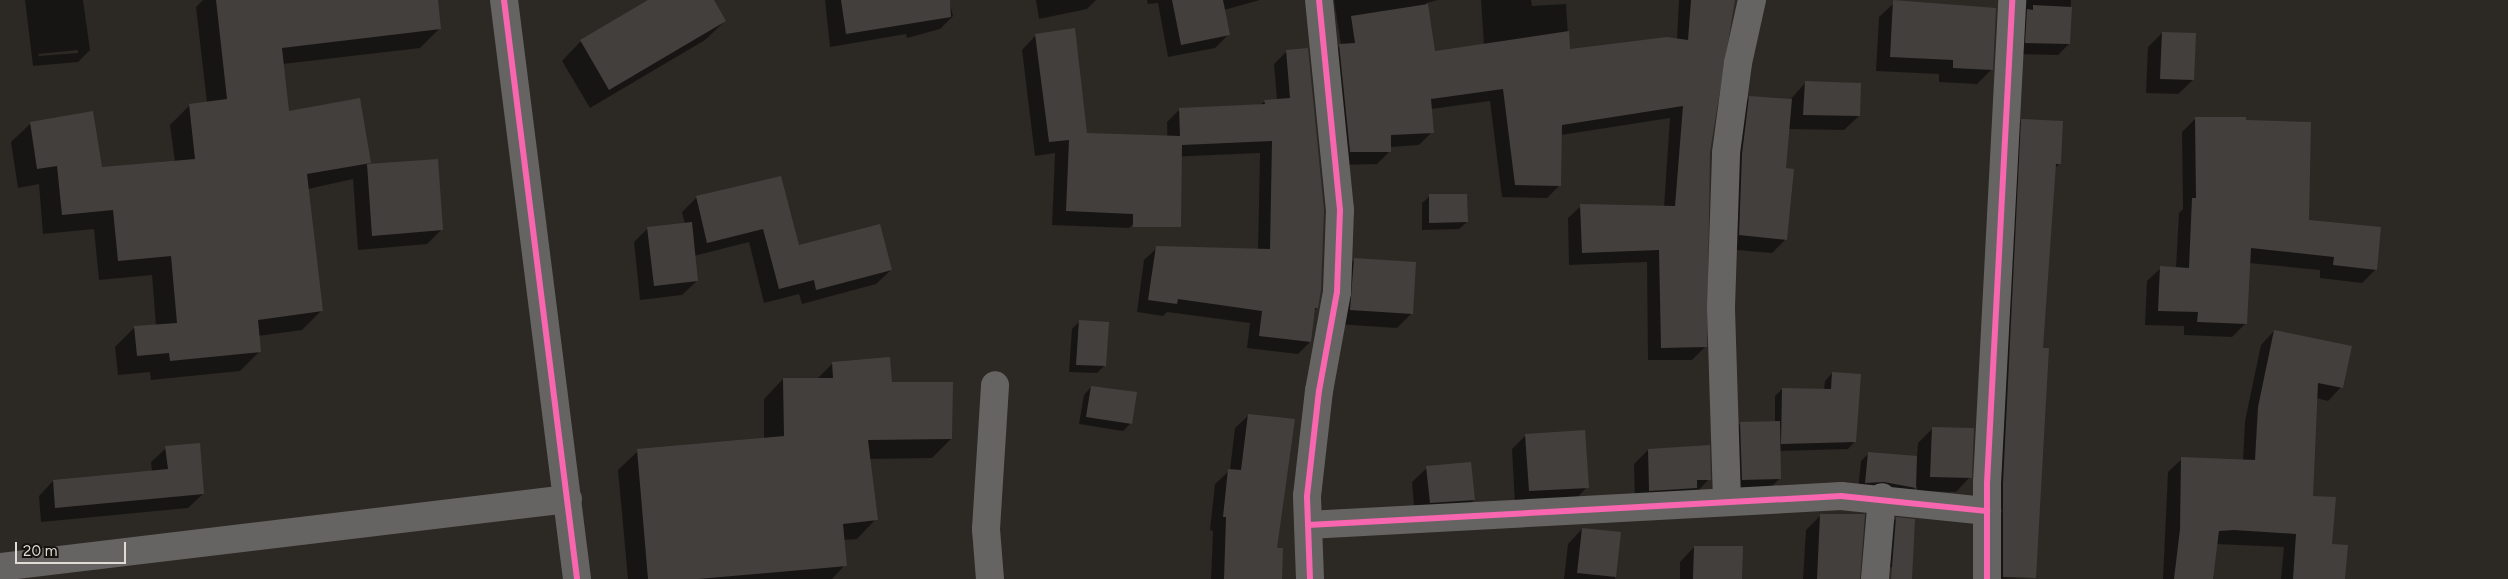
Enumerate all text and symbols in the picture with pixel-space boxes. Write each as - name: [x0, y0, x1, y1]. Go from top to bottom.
- scale bar: [18, 532, 129, 564]
- text: 20 m: [23, 542, 57, 560]

